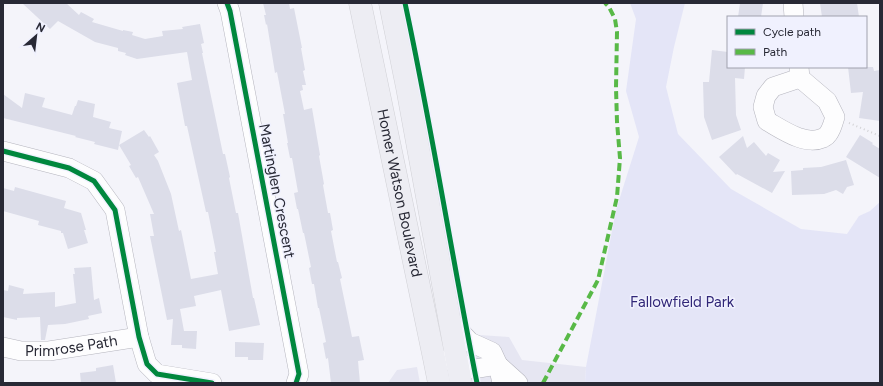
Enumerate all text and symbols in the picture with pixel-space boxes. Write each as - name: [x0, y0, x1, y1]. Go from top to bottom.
- north arrow: [16, 16, 56, 56]
- legend: [727, 16, 867, 68]
- text: N: [34, 20, 47, 35]
- text: Cycle path: [763, 25, 821, 39]
- text: Path: [763, 45, 787, 59]
- street label: Homer Watson Boulevard: [373, 107, 426, 279]
- street label: Martinglen Crescent: [255, 122, 299, 260]
- park label: Fallowfield Park: [630, 293, 735, 311]
- street label: Primrose Path: [25, 331, 119, 360]

